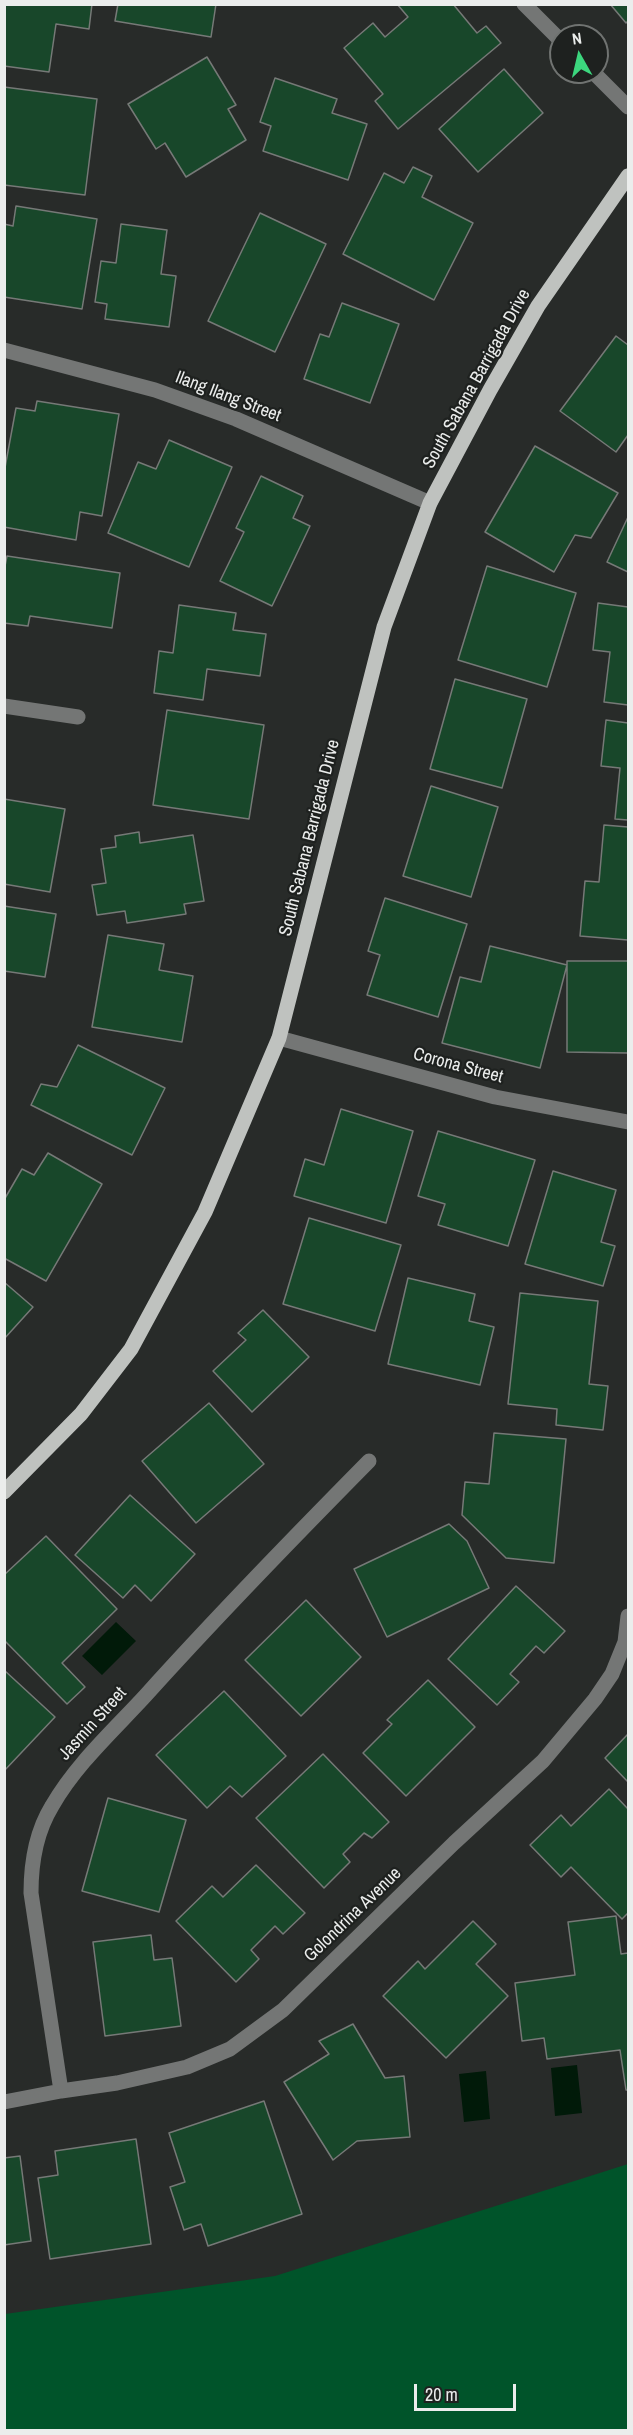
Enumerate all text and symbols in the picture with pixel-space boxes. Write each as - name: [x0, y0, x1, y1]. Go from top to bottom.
- north arrow: [549, 24, 609, 84]
- text: N: [571, 27, 583, 50]
- street label: South Sabana Barrigada Drive: [419, 285, 535, 473]
- street label: Ilang Ilang Street: [172, 367, 284, 427]
- street label: South Sabana Barrigada Drive: [275, 737, 345, 939]
- street label: Corona Street: [411, 1044, 505, 1088]
- street label: Jasmin Street: [55, 1683, 131, 1765]
- street label: Golondrina Avenue: [300, 1863, 406, 1967]
- scale bar: [417, 2372, 519, 2410]
- text: 20 m: [425, 2382, 458, 2407]

